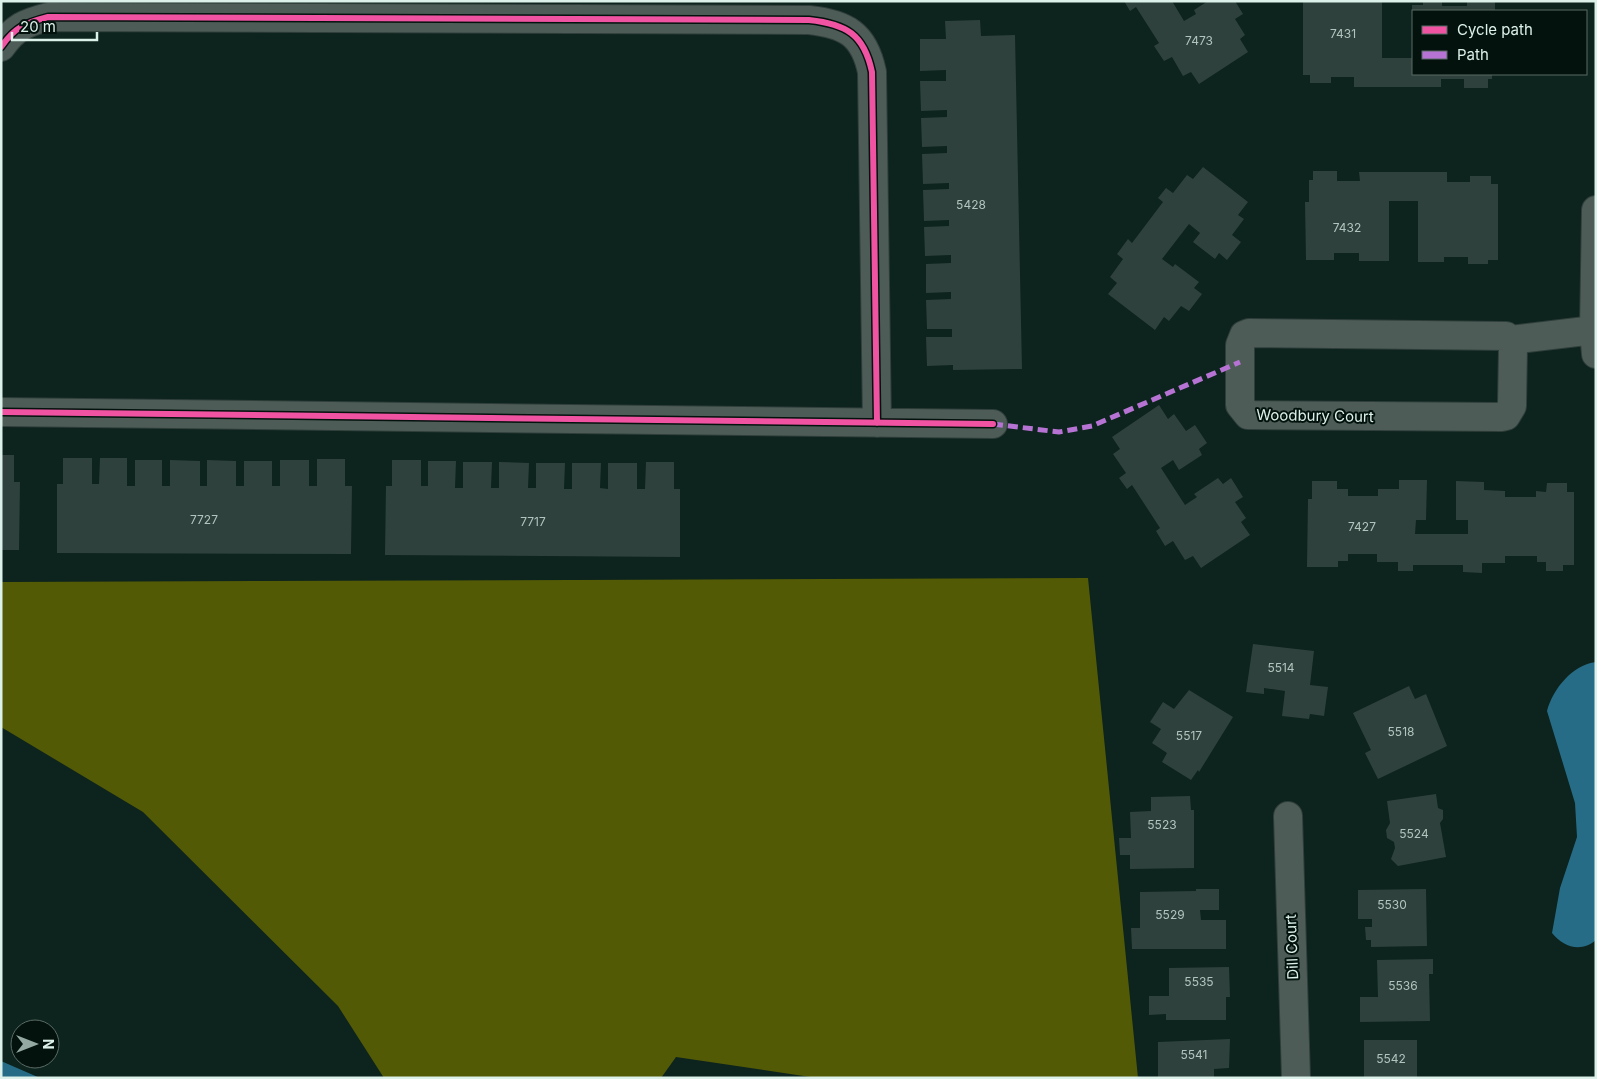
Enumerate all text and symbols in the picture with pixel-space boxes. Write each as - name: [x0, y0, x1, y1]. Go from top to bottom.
- scale bar: [12, 10, 98, 42]
- legend: [1412, 10, 1587, 75]
- text: 20 m: [20, 17, 56, 36]
- text: Cycle path: [1457, 20, 1533, 39]
- house number: 7431: [1330, 26, 1356, 41]
- house number: 7473: [1185, 33, 1213, 48]
- text: Path: [1457, 45, 1489, 64]
- house number: 5428: [956, 197, 986, 212]
- house number: 7432: [1333, 220, 1361, 235]
- street label: Woodbury Court: [1256, 405, 1374, 426]
- house number: 7727: [190, 512, 218, 527]
- house number: 7717: [520, 514, 546, 529]
- house number: 7427: [1348, 519, 1376, 534]
- house number: 5514: [1267, 660, 1295, 675]
- house number: 5518: [1388, 724, 1414, 739]
- house number: 5517: [1176, 728, 1202, 743]
- house number: 5523: [1147, 817, 1177, 832]
- house number: 5524: [1399, 826, 1429, 841]
- house number: 5530: [1377, 897, 1407, 912]
- house number: 5529: [1155, 907, 1185, 922]
- street label: Dill Court: [1281, 914, 1302, 980]
- house number: 5535: [1184, 974, 1214, 989]
- house number: 5536: [1388, 978, 1418, 993]
- north arrow: [10, 1019, 60, 1069]
- text: N: [40, 1039, 57, 1049]
- house number: 5541: [1181, 1047, 1208, 1062]
- house number: 5542: [1376, 1051, 1406, 1066]

